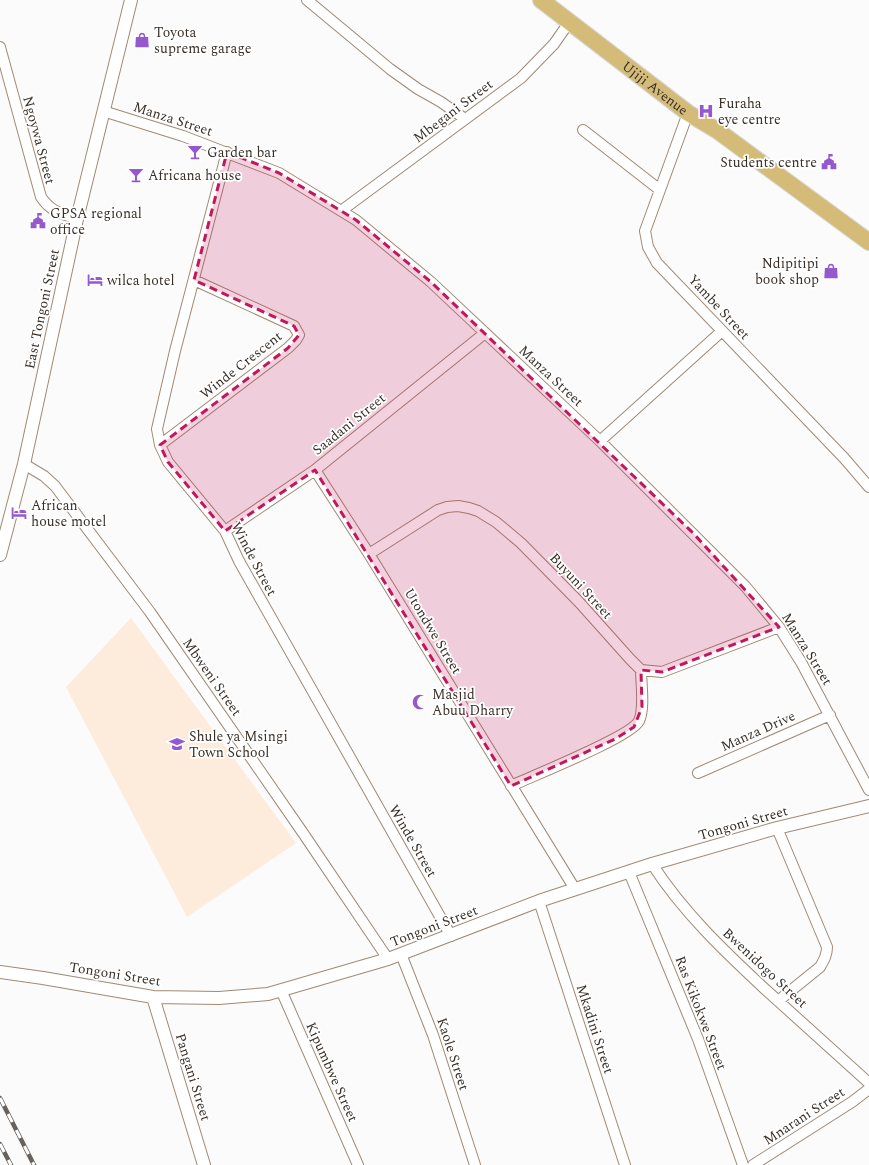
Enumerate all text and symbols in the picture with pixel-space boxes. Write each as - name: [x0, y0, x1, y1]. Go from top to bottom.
- place label: Toyota supreme garage: [154, 22, 252, 59]
- shop icon: Toyota supreme garage: [133, 31, 151, 49]
- street label: Ujiji Avenue: [618, 56, 693, 120]
- street label: Mbegani Street: [409, 74, 497, 148]
- place label: Furaha eye centre: [718, 93, 781, 130]
- street label: Ngoywa Street: [17, 94, 61, 187]
- street label: Manza Street: [131, 96, 215, 142]
- hospital icon: Furaha eye centre: [697, 102, 715, 120]
- place label: Garden bar: [207, 142, 277, 163]
- bar icon: Garden bar: [186, 143, 204, 161]
- place label: Students centre: [720, 152, 817, 173]
- public building icon: Students centre: [820, 153, 838, 171]
- place label: Africana house: [148, 165, 242, 186]
- bar icon: Africana house: [127, 166, 145, 184]
- place label: GPSA regional office: [50, 203, 142, 240]
- public building icon: GPSA regional office: [29, 212, 47, 230]
- street label: East Tongoni Street: [19, 247, 65, 371]
- place label: Ndipitipi book shop: [755, 253, 819, 290]
- shop icon: Ndipitipi book shop: [822, 262, 840, 280]
- place label: wilca hotel: [106, 270, 175, 291]
- street label: Yambe Street: [683, 270, 755, 344]
- hotel icon: wilca hotel: [86, 271, 104, 289]
- street label: Winde Crescent: [195, 326, 287, 404]
- street label: Manza Street: [514, 340, 588, 412]
- street label: Saadani Street: [308, 388, 390, 460]
- place label: African house motel: [31, 495, 106, 532]
- hotel icon: African house motel: [10, 504, 28, 522]
- street label: Winde Street: [226, 518, 282, 600]
- street label: Buyuni Street: [545, 548, 617, 624]
- street label: Utondwe Street: [399, 584, 467, 678]
- street label: Manza Street: [776, 609, 838, 689]
- street label: Mbweni Street: [177, 634, 247, 720]
- place label: Masjid Abuu Dharry: [432, 684, 514, 721]
- mosque icon: Masjid Abuu Dharry: [411, 693, 429, 711]
- street label: Manza Drive: [717, 705, 799, 757]
- place label: Shule ya Msingi Town School: [189, 726, 288, 763]
- school or university icon: Shule ya Msingi Town School: [168, 735, 186, 753]
- street label: Tongoni Street: [696, 800, 790, 846]
- street label: Winde Street: [384, 801, 442, 881]
- street label: Tongoni Street: [387, 900, 481, 952]
- street label: Bwenidogo Street: [718, 923, 812, 1013]
- street label: Ras Kikokwe Street: [670, 953, 732, 1073]
- street label: Tongoni Street: [68, 956, 162, 992]
- street label: Mkadini Street: [571, 982, 619, 1076]
- street label: Kaole Street: [431, 1015, 475, 1093]
- street label: Kipumbwe Street: [301, 1019, 363, 1125]
- street label: Pangani Street: [170, 1031, 216, 1123]
- street label: Mnarani Street: [759, 1082, 849, 1150]

